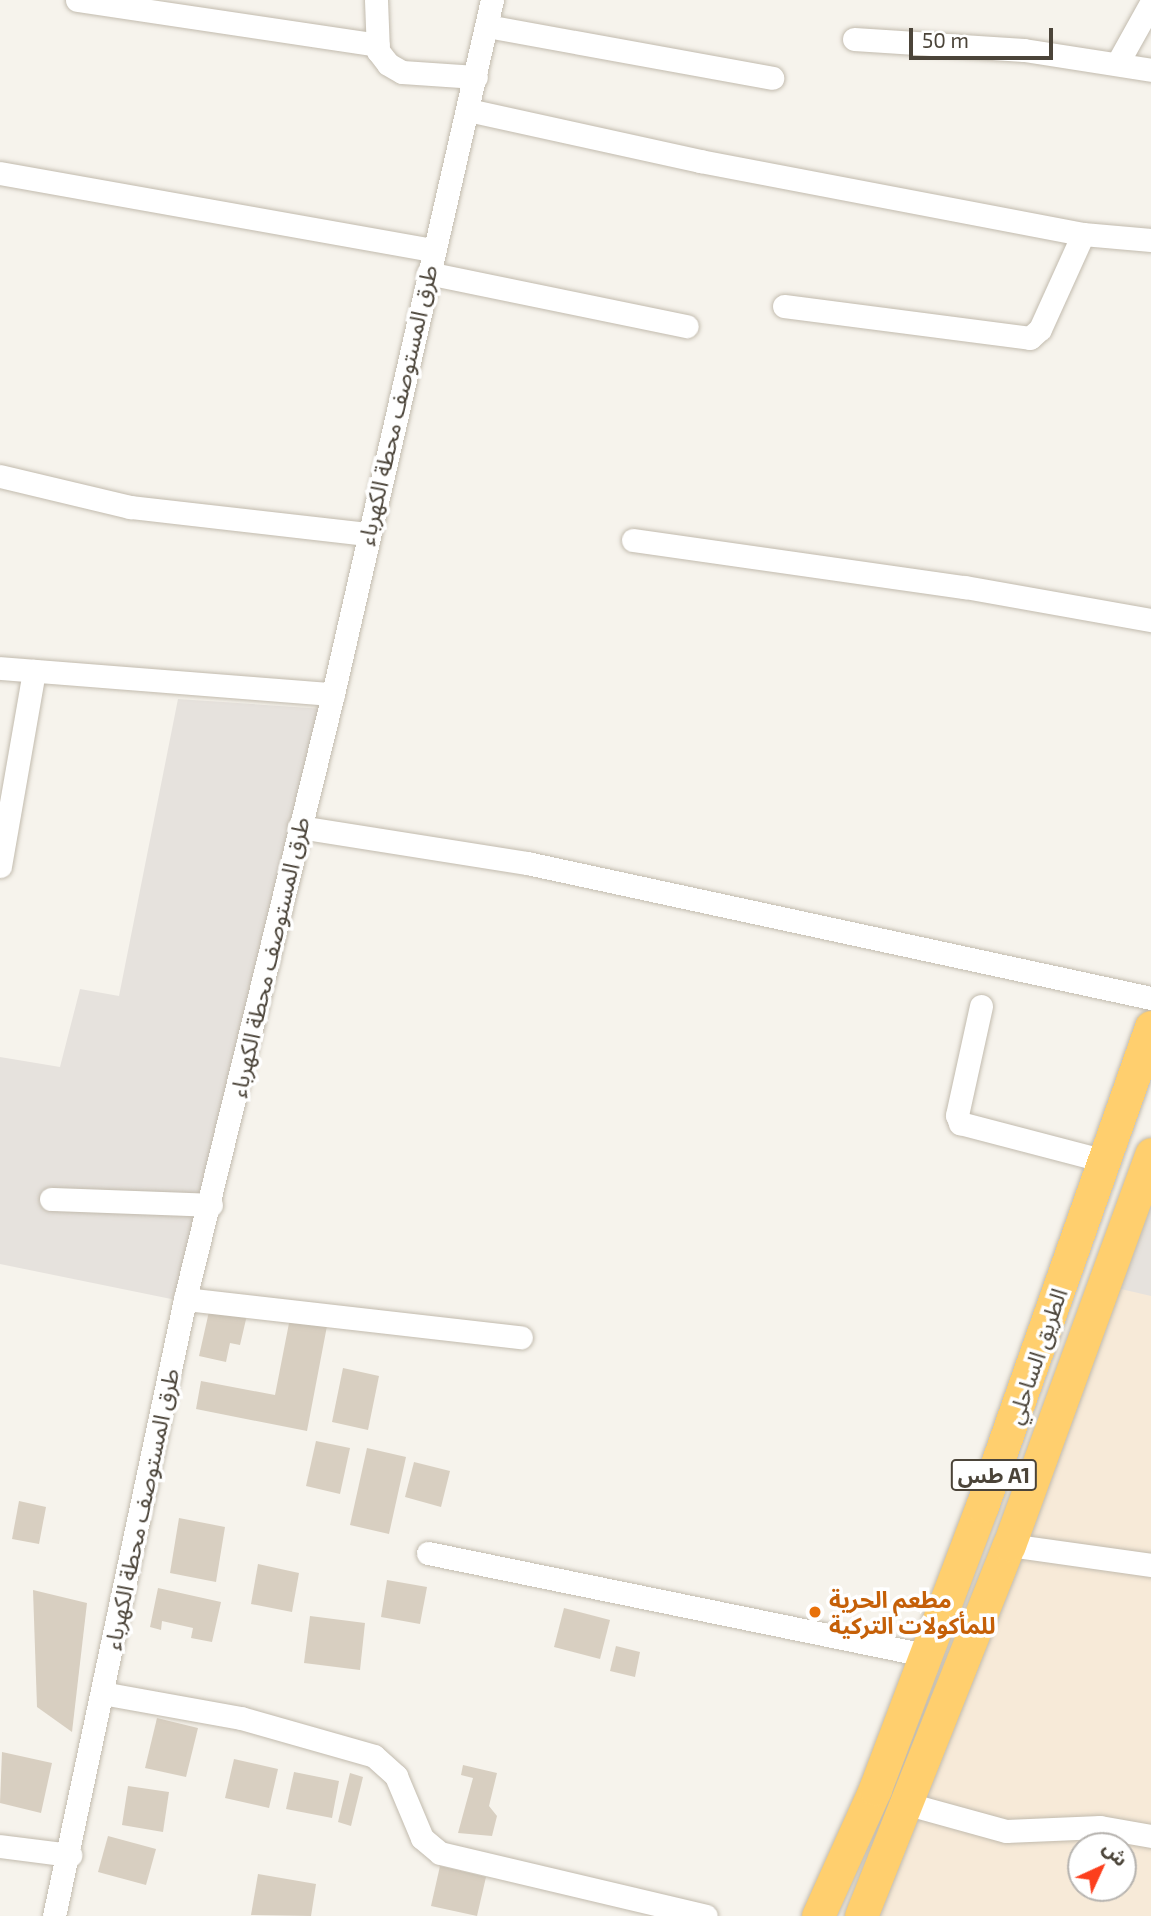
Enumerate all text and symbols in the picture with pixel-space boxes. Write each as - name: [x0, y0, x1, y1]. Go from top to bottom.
- scale bar: [913, 14, 1056, 58]
- text: 50 m: [922, 27, 969, 52]
- street label: طرق المستوصف محطة الكهرباء: [351, 262, 443, 548]
- street label: طرق المستوصف محطة الكهرباء: [223, 814, 315, 1100]
- street label: الطريق الساحلي: [1000, 1284, 1072, 1428]
- street label: طرق المستوصف محطة الكهرباء: [98, 1366, 184, 1652]
- road number: طس A1: [950, 1458, 1038, 1492]
- place label: مطعم الحرية للمأكولات التركية: [829, 1585, 995, 1639]
- marker: مطعم الحرية للمأكولات التركية: [807, 1604, 823, 1620]
- north arrow: [1067, 1832, 1137, 1902]
- text: ش: [1098, 1836, 1133, 1871]

